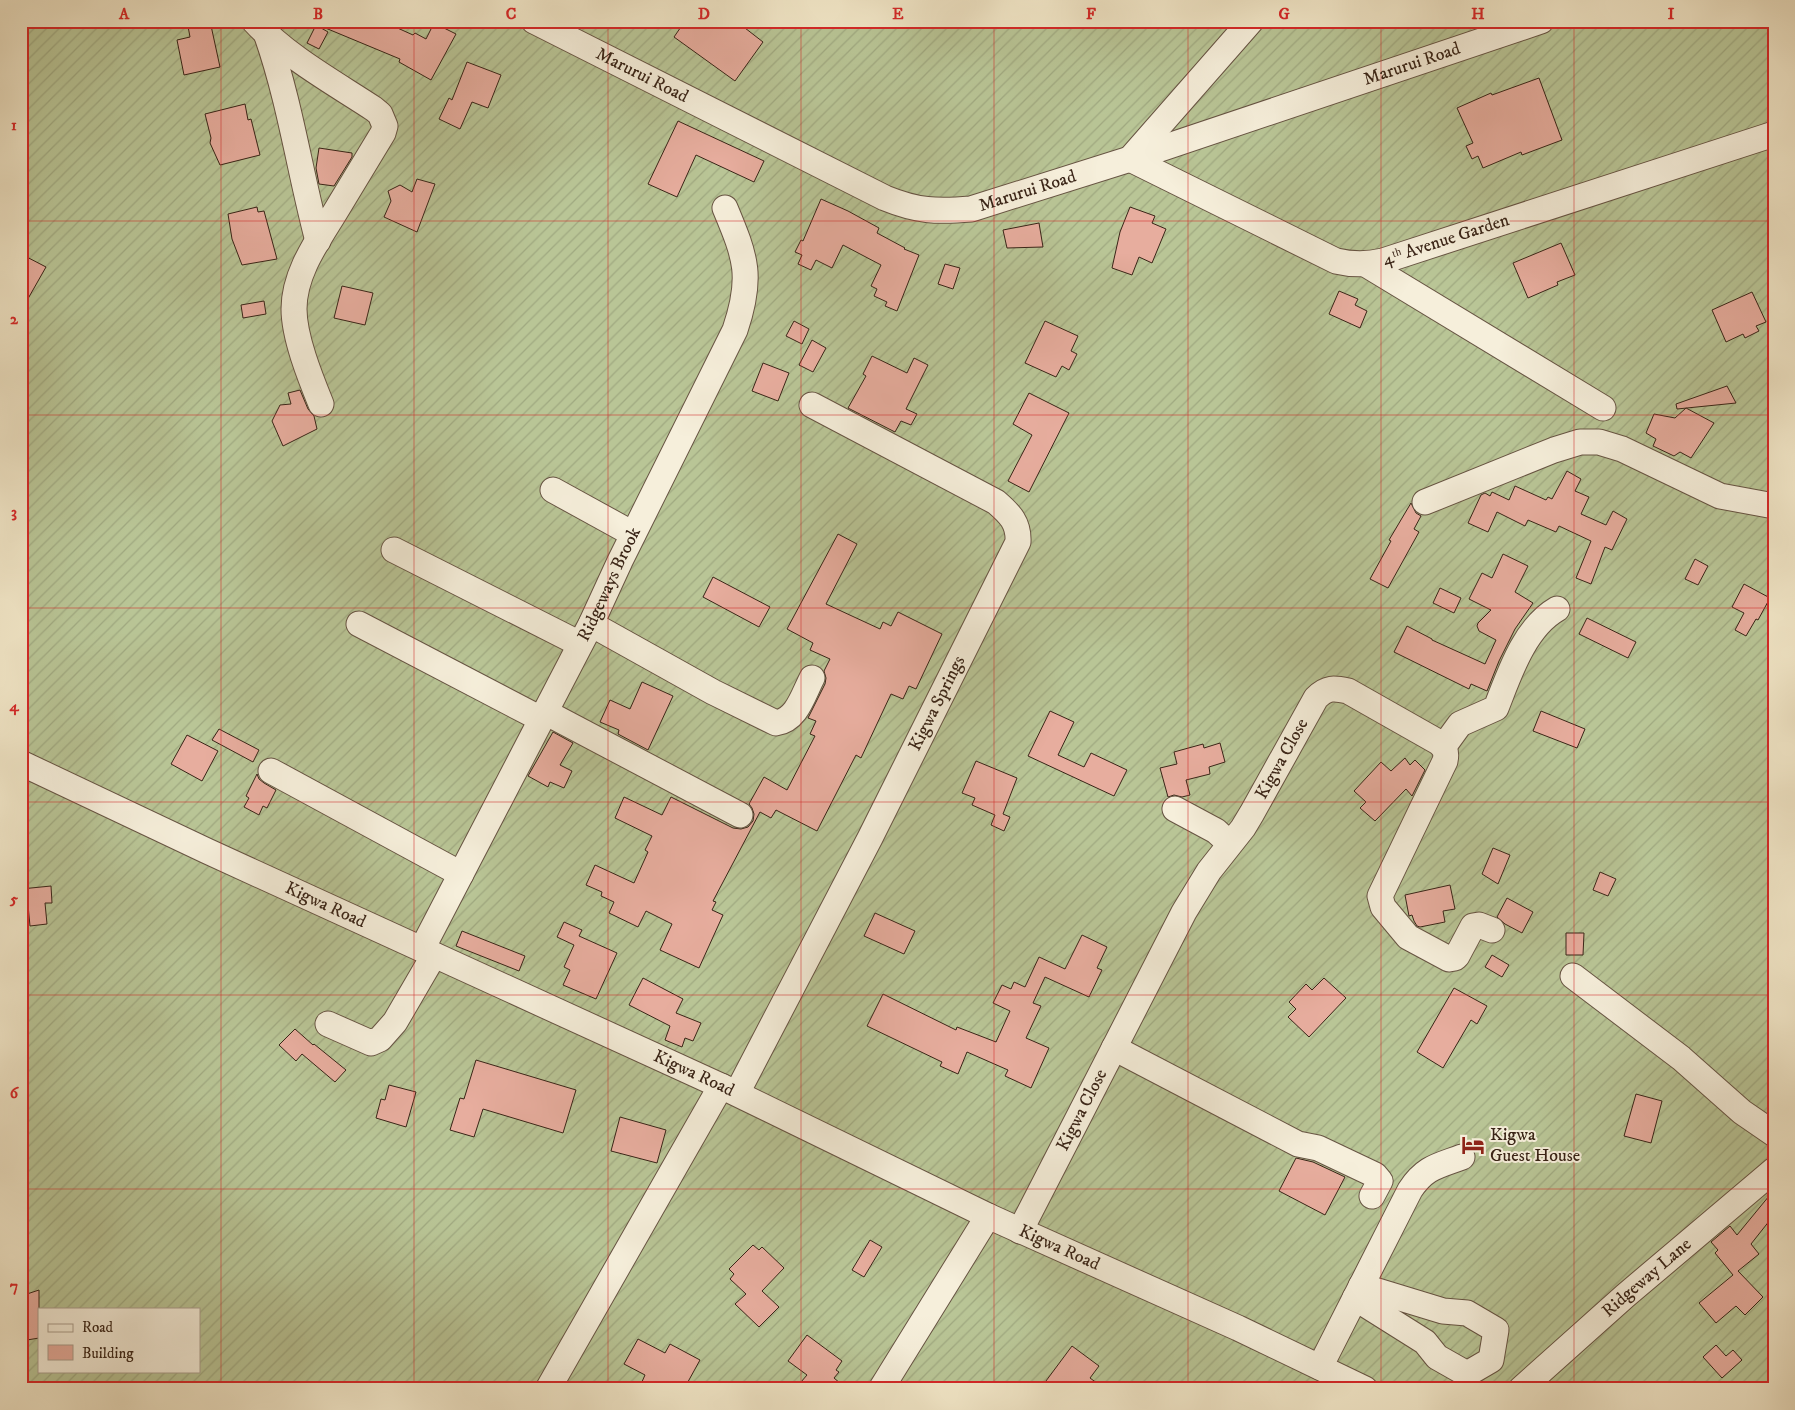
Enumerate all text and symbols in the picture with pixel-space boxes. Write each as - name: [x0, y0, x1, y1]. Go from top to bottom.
- text: A: [118, 4, 130, 24]
- text: B: [313, 4, 323, 24]
- text: C: [506, 4, 516, 24]
- text: D: [698, 4, 710, 24]
- text: E: [892, 4, 904, 24]
- text: F: [1086, 4, 1096, 24]
- text: G: [1278, 4, 1290, 24]
- text: H: [1471, 4, 1485, 24]
- text: I: [1668, 4, 1675, 24]
- street label: Marurui Road: [1361, 38, 1463, 91]
- street label: Marurui Road: [592, 43, 692, 108]
- text: 1: [11, 115, 17, 135]
- street label: Marurui Road: [976, 166, 1079, 217]
- street label: 4ᵗʰ Avenue Garden: [1380, 209, 1513, 271]
- text: 2: [10, 309, 19, 329]
- text: 3: [11, 502, 17, 522]
- street label: Ridgeways Brook: [573, 524, 646, 645]
- street label: Kigwa Springs: [904, 652, 970, 755]
- text: 4: [8, 696, 19, 716]
- street label: Kigwa Close: [1251, 715, 1313, 803]
- street label: Kigwa Road: [281, 877, 369, 933]
- text: 5: [9, 889, 18, 909]
- street label: Kigwa Road: [650, 1046, 738, 1102]
- street label: Kigwa Close: [1052, 1065, 1112, 1155]
- text: 6: [10, 1083, 20, 1103]
- place label: Kigwa Guest House: [1490, 1124, 1580, 1167]
- hotel icon: Kigwa Guest House: [1460, 1132, 1486, 1158]
- street label: Kigwa Road: [1015, 1220, 1103, 1276]
- street label: Ridgeway Lane: [1598, 1233, 1696, 1322]
- text: 7: [10, 1276, 18, 1296]
- legend: [38, 1308, 200, 1372]
- text: Road: [82, 1318, 114, 1337]
- text: Building: [82, 1344, 134, 1363]

